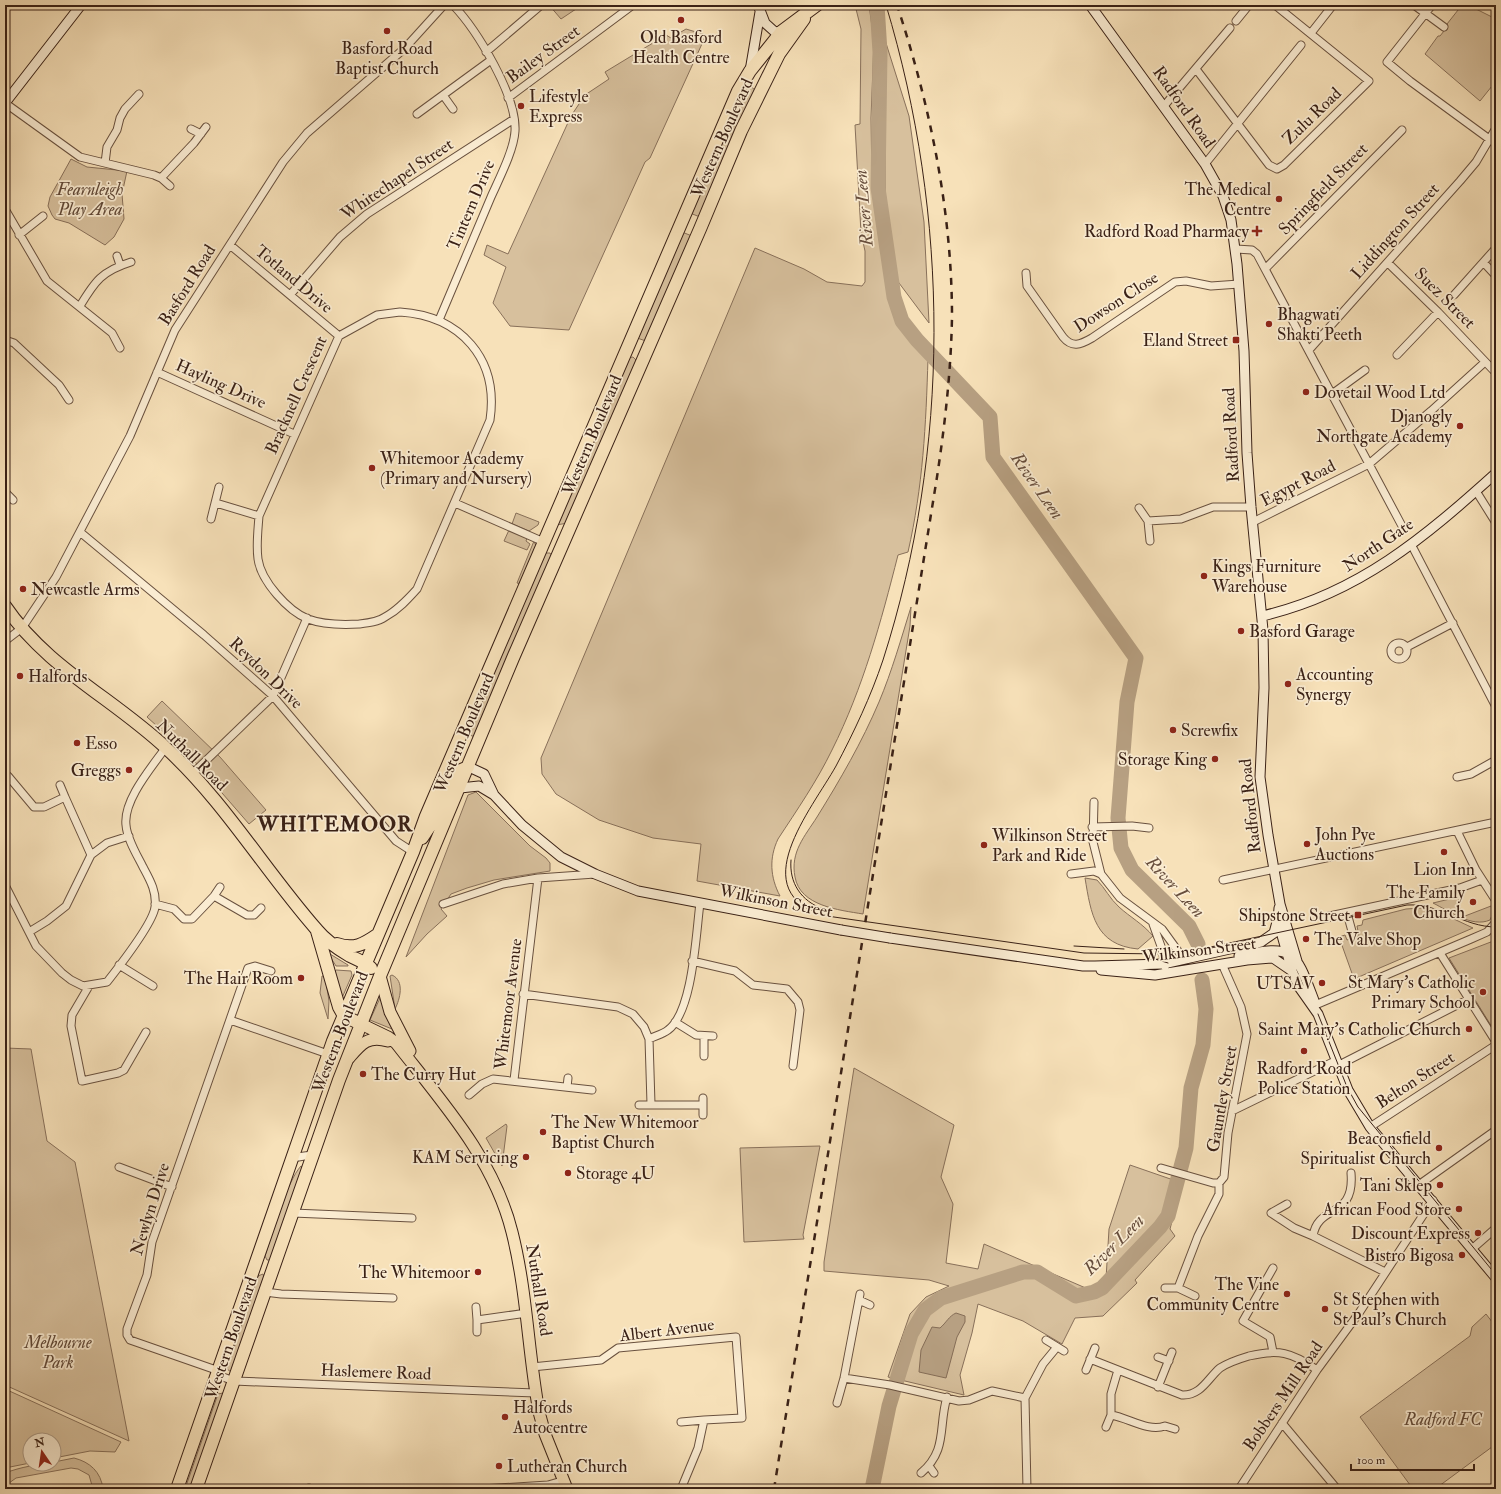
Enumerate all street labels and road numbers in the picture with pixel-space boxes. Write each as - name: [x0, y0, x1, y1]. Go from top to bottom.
- street label: Bailey Street: [502, 20, 585, 89]
- street label: Radford Road: [1148, 62, 1220, 152]
- street label: Western Boulevard: [686, 75, 758, 202]
- street label: Zulu Road: [1278, 82, 1346, 149]
- street label: Whitechapel Street: [336, 133, 458, 226]
- street label: Springfield Street: [1274, 138, 1373, 240]
- street label: Tintern Drive: [443, 157, 499, 253]
- street label: Liddington Street: [1346, 178, 1444, 283]
- street label: Basford Road: [154, 240, 220, 329]
- street label: Totland Drive: [251, 240, 337, 318]
- street label: Suez Street: [1410, 263, 1480, 333]
- street label: Dowson Close: [1070, 267, 1162, 337]
- street label: Bracknell Crescent: [261, 332, 332, 457]
- street label: Hayling Drive: [172, 355, 269, 414]
- street label: Western Boulevard: [557, 371, 627, 499]
- street label: Radford Road: [1218, 386, 1244, 483]
- street label: Egypt Road: [1257, 455, 1340, 512]
- street label: North Gate: [1338, 514, 1418, 576]
- street label: Reydon Drive: [224, 633, 307, 714]
- street label: Western Boulevard: [429, 669, 499, 797]
- street label: Nuthall Road: [152, 715, 233, 796]
- street label: Radford Road: [1235, 757, 1265, 854]
- street label: Wilkinson Street: [717, 880, 835, 922]
- street label: Wilkinson Street: [1140, 933, 1258, 968]
- street label: Whitemoor Avenue: [489, 937, 526, 1072]
- street label: Western Boulevard: [307, 968, 373, 1097]
- street label: Gauntley Street: [1202, 1044, 1243, 1154]
- street label: Belton Street: [1372, 1047, 1459, 1113]
- street label: Newlyn Drive: [126, 1160, 175, 1258]
- street label: Nuthall Road: [521, 1243, 557, 1338]
- street label: Western Boulevard: [200, 1273, 262, 1403]
- street label: Albert Avenue: [617, 1314, 716, 1346]
- street label: Bobbers Mill Road: [1239, 1337, 1328, 1455]
- street label: Haslemere Road: [320, 1360, 432, 1384]

